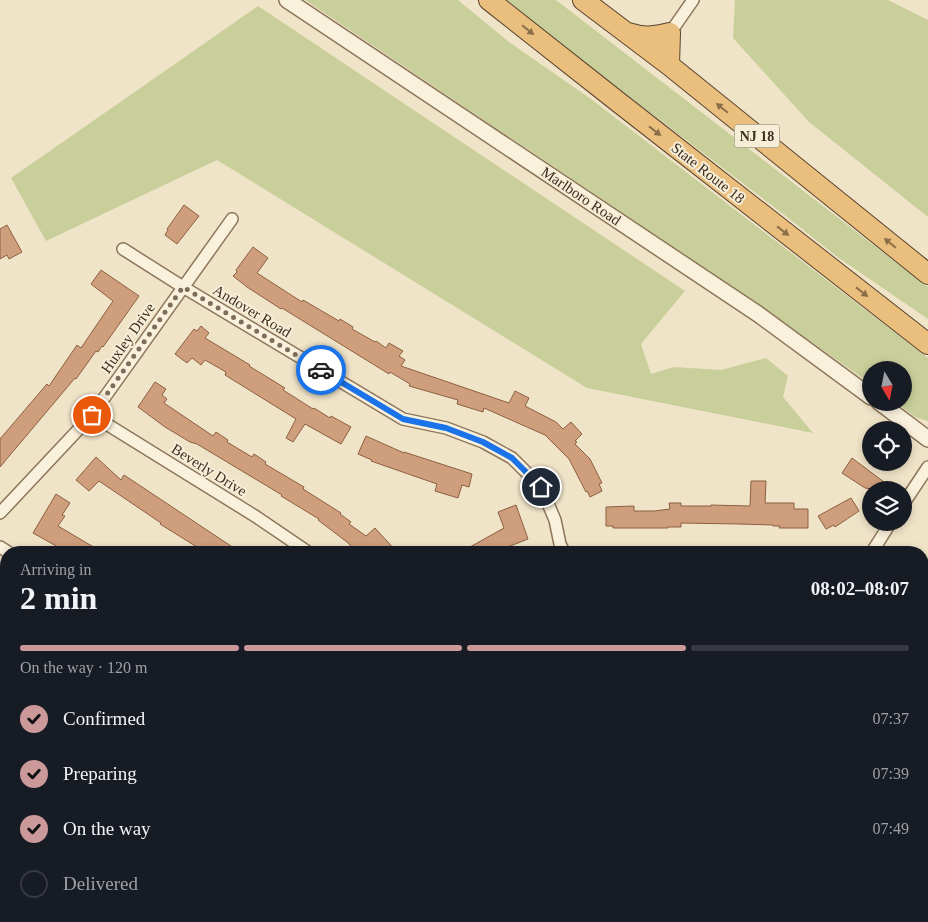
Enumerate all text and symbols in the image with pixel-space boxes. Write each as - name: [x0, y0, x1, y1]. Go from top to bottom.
- one-way arrow: [521, 25, 534, 36]
- one-way arrow: [716, 103, 729, 114]
- road number: NJ 18: [734, 124, 780, 148]
- one-way arrow: [648, 126, 661, 137]
- street label: State Route 18: [668, 140, 748, 206]
- street label: Marlboro Road: [538, 164, 624, 229]
- one-way arrow: [776, 226, 790, 236]
- one-way arrow: [884, 237, 897, 248]
- street label: Andover Road: [210, 282, 294, 341]
- one-way arrow: [855, 287, 868, 298]
- street label: Huxley Drive: [98, 300, 158, 376]
- courier: [296, 345, 346, 395]
- icon: car: [307, 356, 335, 384]
- north arrow: [862, 361, 912, 411]
- map controls: [862, 361, 912, 531]
- pin: [71, 394, 113, 436]
- icon: bag: [78, 401, 106, 429]
- button: locate: [862, 421, 912, 471]
- street label: Beverly Drive: [169, 441, 250, 500]
- pin: [520, 466, 562, 508]
- icon: home: [527, 473, 555, 501]
- button: layers: [862, 481, 912, 531]
- text: Arriving in: [20, 561, 92, 578]
- text: 08:02–08:07: [811, 578, 909, 599]
- text: 2 min: [20, 580, 97, 616]
- text: On the way · 120 m: [20, 659, 148, 676]
- icon: check: [20, 705, 48, 733]
- text: Confirmed: [63, 708, 145, 729]
- text: 07:37: [873, 710, 909, 727]
- icon: check: [20, 760, 48, 788]
- text: Preparing: [63, 763, 137, 784]
- text: 07:39: [873, 765, 909, 782]
- icon: check: [20, 815, 48, 843]
- text: On the way: [63, 818, 151, 839]
- text: 07:49: [873, 820, 909, 837]
- text: Delivered: [63, 873, 138, 894]

